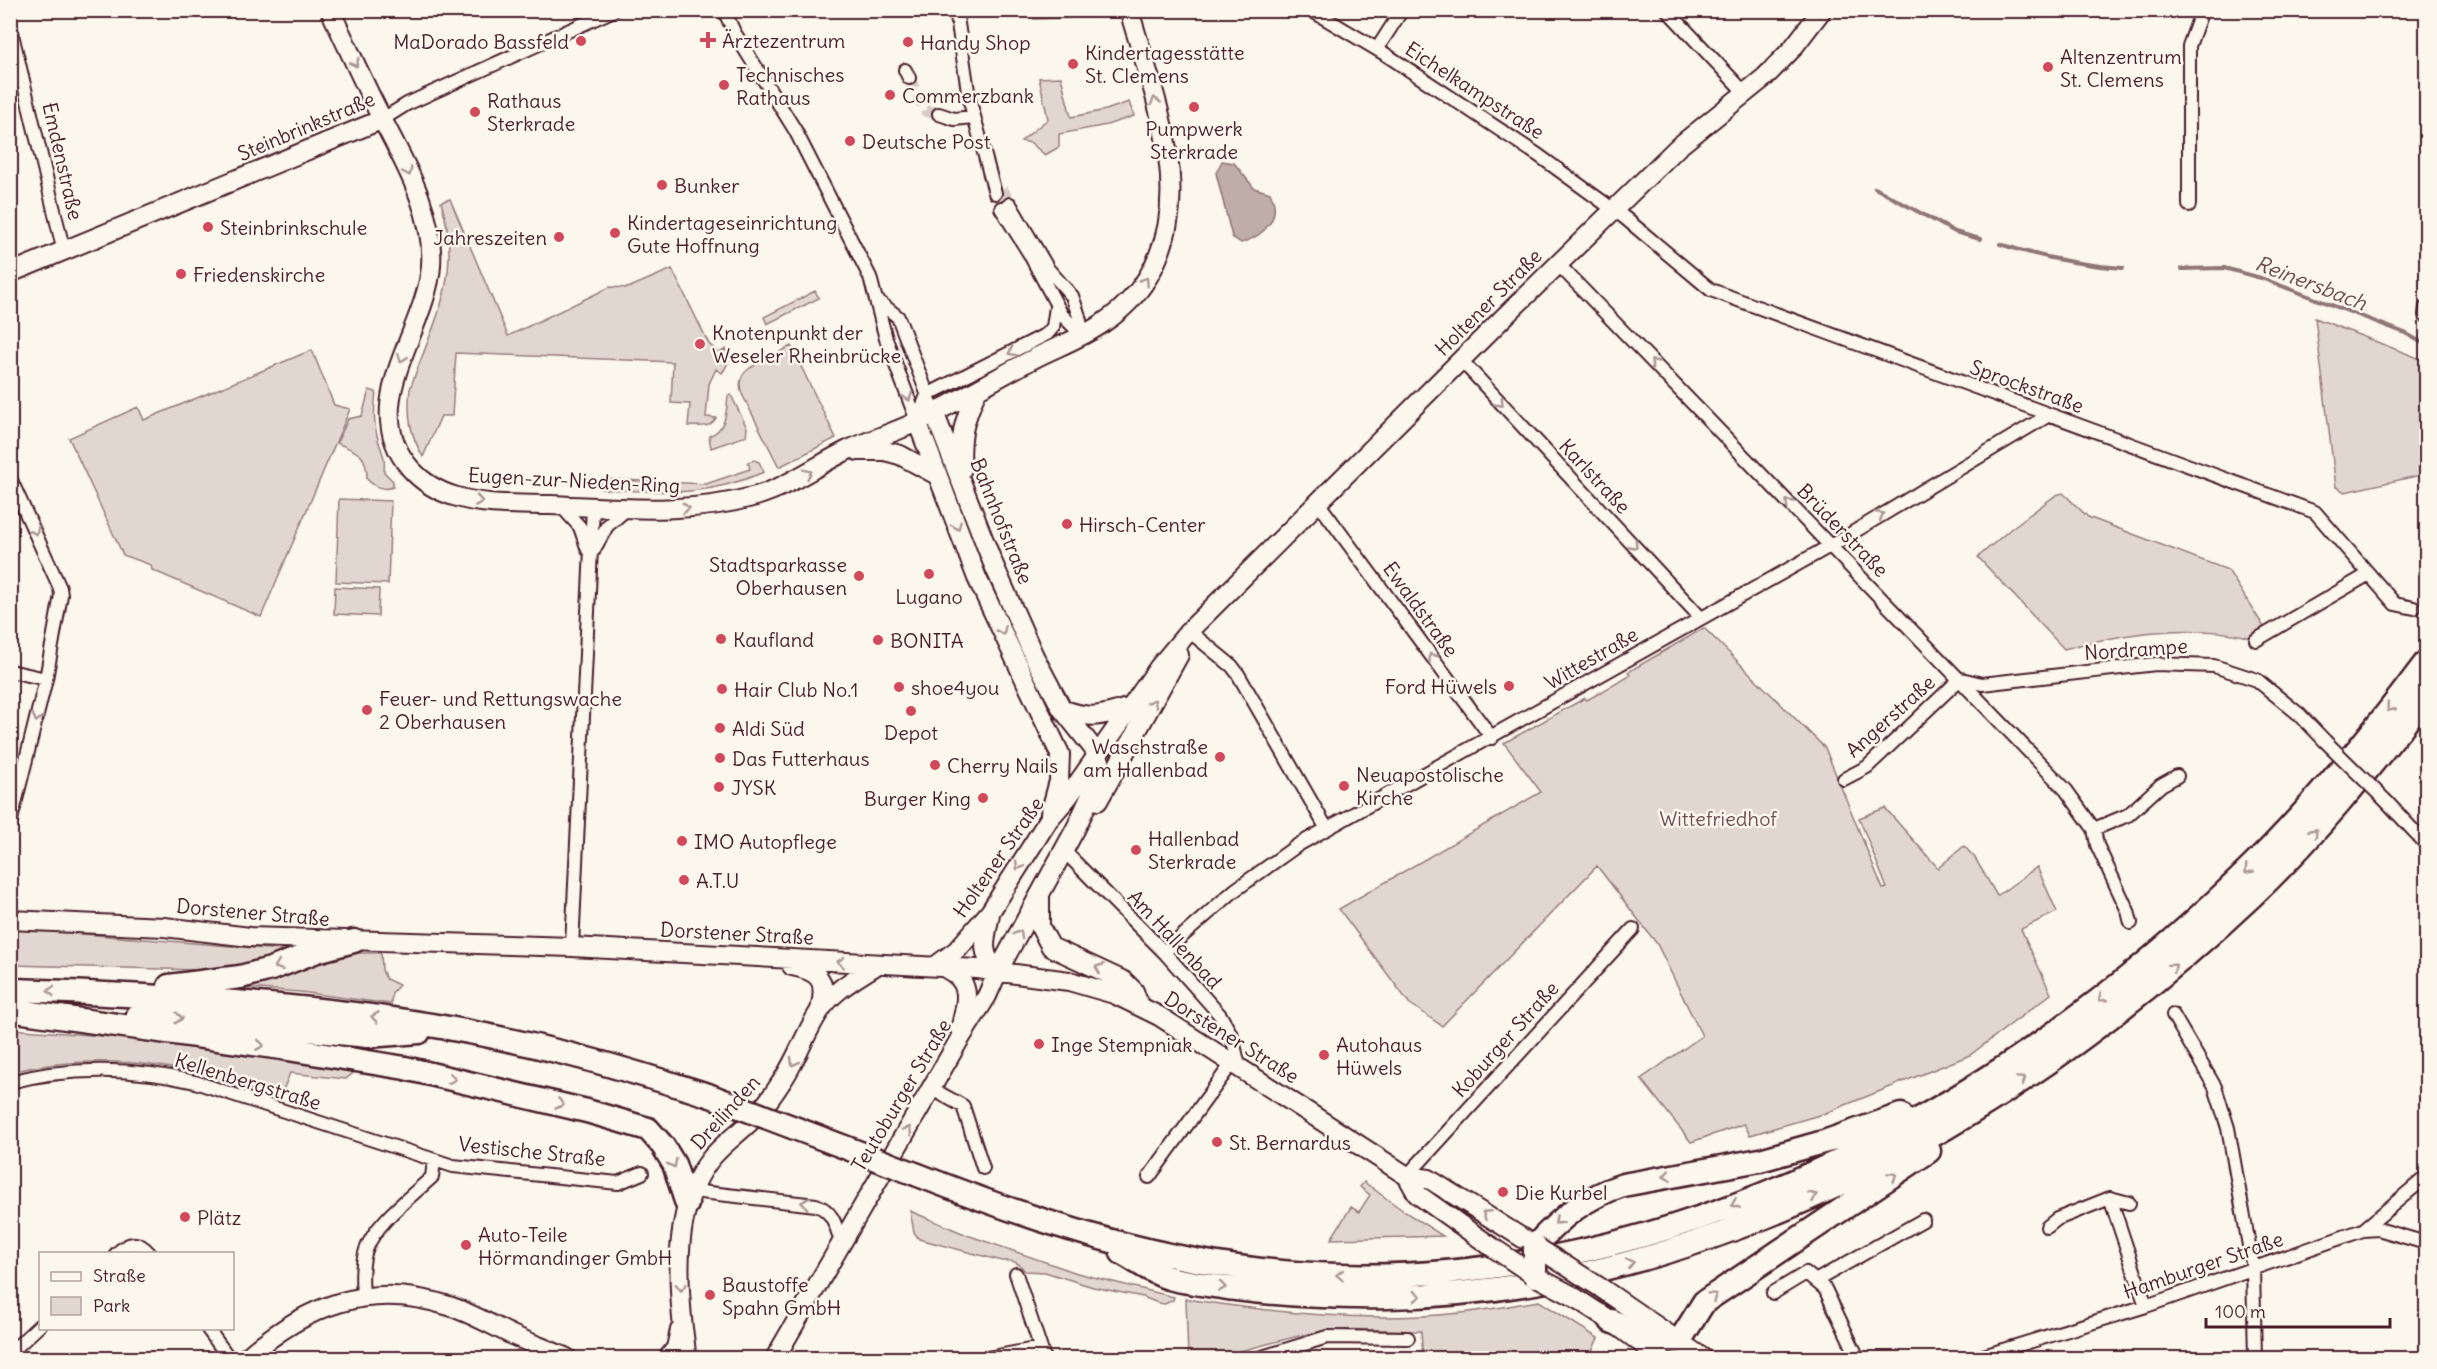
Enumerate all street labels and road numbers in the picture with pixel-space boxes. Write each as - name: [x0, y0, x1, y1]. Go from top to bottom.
- street label: Eichelkampstraße: [1401, 36, 1549, 144]
- street label: Steinbrinkstraße: [234, 86, 378, 166]
- street label: Emdenstraße: [37, 100, 89, 222]
- street label: Holtener Straße: [1429, 243, 1547, 361]
- street label: Sprockstraße: [1967, 354, 2087, 418]
- street label: Karlstraße: [1554, 433, 1636, 519]
- street label: Bahnhofstraße: [965, 454, 1039, 588]
- street label: Eugen-zur-Nieden-Ring: [467, 462, 681, 498]
- street label: Brüderstraße: [1792, 478, 1894, 582]
- street label: Ewaldstraße: [1378, 556, 1464, 662]
- street label: Wittestraße: [1540, 621, 1642, 695]
- street label: Nordrampe: [2083, 633, 2189, 665]
- street label: Angerstraße: [1840, 669, 1940, 763]
- street label: Holtener Straße: [947, 792, 1049, 922]
- street label: Am Hallenbad: [1123, 884, 1227, 994]
- street label: Dorstener Straße: [175, 893, 331, 931]
- street label: Dorstener Straße: [660, 916, 814, 950]
- street label: Koburger Straße: [1446, 976, 1564, 1102]
- street label: Dorstener Straße: [1160, 986, 1304, 1088]
- street label: Teutoburger Straße: [846, 1014, 956, 1176]
- street label: Kellenbergstraße: [172, 1047, 324, 1115]
- street label: Dreilinden: [685, 1070, 765, 1154]
- street label: Vestische Straße: [457, 1131, 607, 1171]
- street label: Hamburger Straße: [2120, 1226, 2286, 1304]

